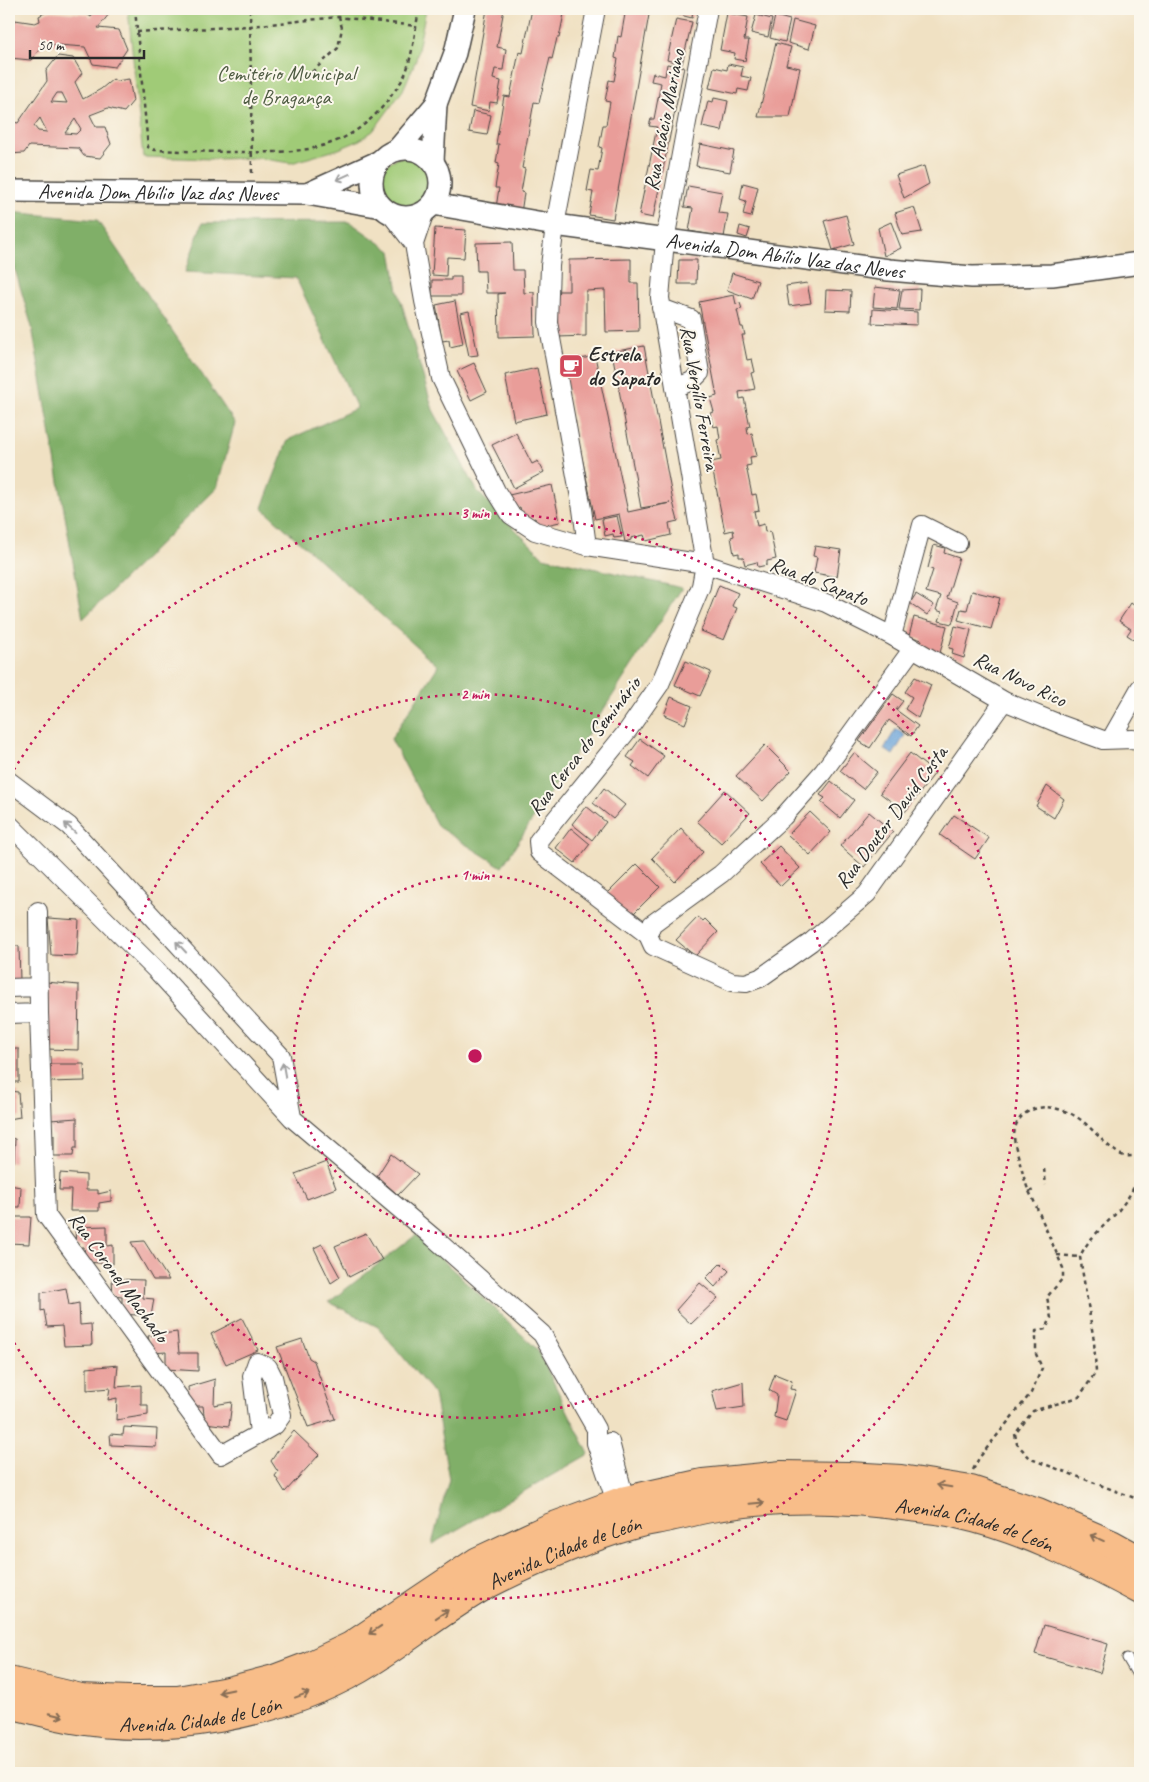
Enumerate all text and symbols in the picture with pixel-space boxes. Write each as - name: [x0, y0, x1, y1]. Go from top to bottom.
- scale bar: [30, 28, 144, 60]
- text: 50 m: [38, 36, 65, 55]
- street label: Rua Acácio Mariano: [638, 46, 691, 193]
- park label: Cemitério Municipal de Bragança: [217, 60, 359, 110]
- one-way arrow: [336, 173, 351, 183]
- street label: Avenida Dom Abílio Vaz das Neves: [38, 178, 280, 207]
- street label: Avenida Dom Abílio Vaz das Neves: [664, 227, 907, 284]
- street label: Rua Vergílio Ferreira: [675, 324, 726, 474]
- place label: Estrela do Sapato: [588, 341, 661, 391]
- cafe icon: Estrela do Sapato: [558, 353, 584, 379]
- text: 3 min: [461, 504, 490, 523]
- street label: Rua do Sapato: [766, 550, 873, 612]
- street label: Rua Novo Rico: [969, 645, 1072, 713]
- street label: Rua Cerca do Seminário: [522, 669, 648, 821]
- text: 2 min: [461, 685, 490, 704]
- street label: Rua Doutor David Costa: [829, 739, 954, 893]
- one-way arrow: [64, 822, 76, 834]
- text: 1 min: [461, 866, 490, 885]
- one-way arrow: [175, 941, 187, 953]
- centre of rings: [466, 1047, 484, 1065]
- one-way arrow: [278, 1062, 288, 1078]
- street label: Rua Coronel Machado: [63, 1207, 177, 1349]
- one-way arrow: [936, 1481, 952, 1491]
- street label: Avenida Cidade de León: [893, 1492, 1058, 1558]
- one-way arrow: [748, 1498, 764, 1508]
- street label: Avenida Cidade de León: [483, 1510, 644, 1595]
- one-way arrow: [1090, 1533, 1105, 1543]
- one-way arrow: [435, 1609, 449, 1619]
- one-way arrow: [368, 1625, 382, 1635]
- one-way arrow: [218, 1687, 234, 1697]
- street label: Avenida Cidade de León: [119, 1690, 285, 1738]
- one-way arrow: [294, 1690, 309, 1699]
- one-way arrow: [48, 1711, 64, 1720]

